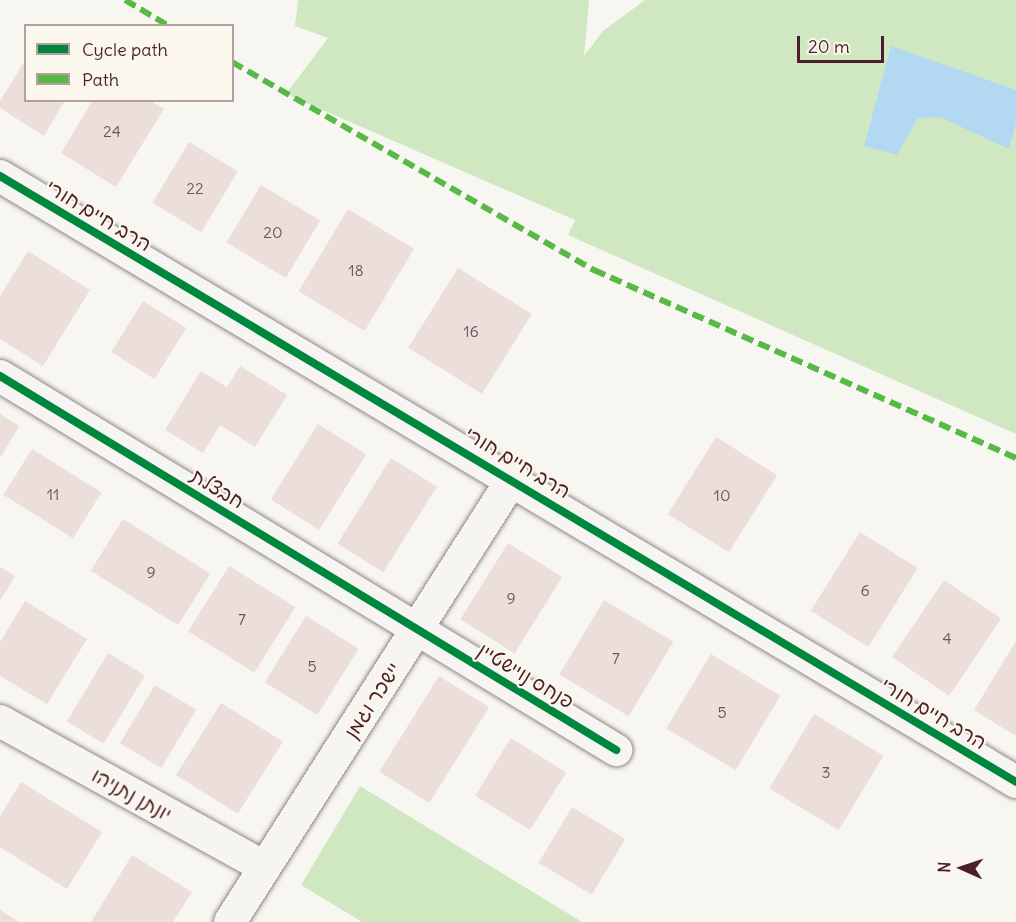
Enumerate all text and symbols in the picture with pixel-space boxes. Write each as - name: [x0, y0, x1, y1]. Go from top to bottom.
- legend: [24, 24, 234, 102]
- scale bar: [800, 24, 887, 62]
- text: 20 m: [808, 35, 850, 58]
- text: Cycle path: [82, 38, 168, 61]
- text: Path: [82, 68, 119, 91]
- house number: 24: [103, 121, 121, 141]
- street label: הרב חיים חורי: [42, 174, 156, 256]
- house number: 22: [186, 178, 204, 198]
- house number: 20: [263, 222, 283, 242]
- house number: 18: [348, 260, 364, 280]
- house number: 16: [463, 321, 479, 341]
- street label: הרב חיים חורי: [461, 421, 575, 503]
- street label: חבצלת: [187, 463, 249, 513]
- house number: 11: [47, 484, 59, 504]
- house number: 10: [714, 485, 730, 505]
- house number: 9: [146, 562, 156, 582]
- house number: 6: [860, 580, 870, 600]
- house number: 9: [506, 588, 516, 608]
- house number: 7: [238, 609, 246, 629]
- house number: 4: [942, 628, 952, 648]
- street label: פנחס נויישטיין: [474, 637, 578, 713]
- house number: 7: [612, 648, 620, 668]
- house number: 5: [307, 656, 317, 676]
- street label: יישכר וגמן: [339, 658, 405, 742]
- street label: הרב חיים חורי: [877, 672, 991, 754]
- house number: 5: [717, 702, 727, 722]
- street label: יונתן נתניהו: [88, 762, 176, 826]
- house number: 3: [821, 762, 831, 782]
- north arrow: [932, 838, 992, 898]
- text: N: [934, 861, 954, 873]

